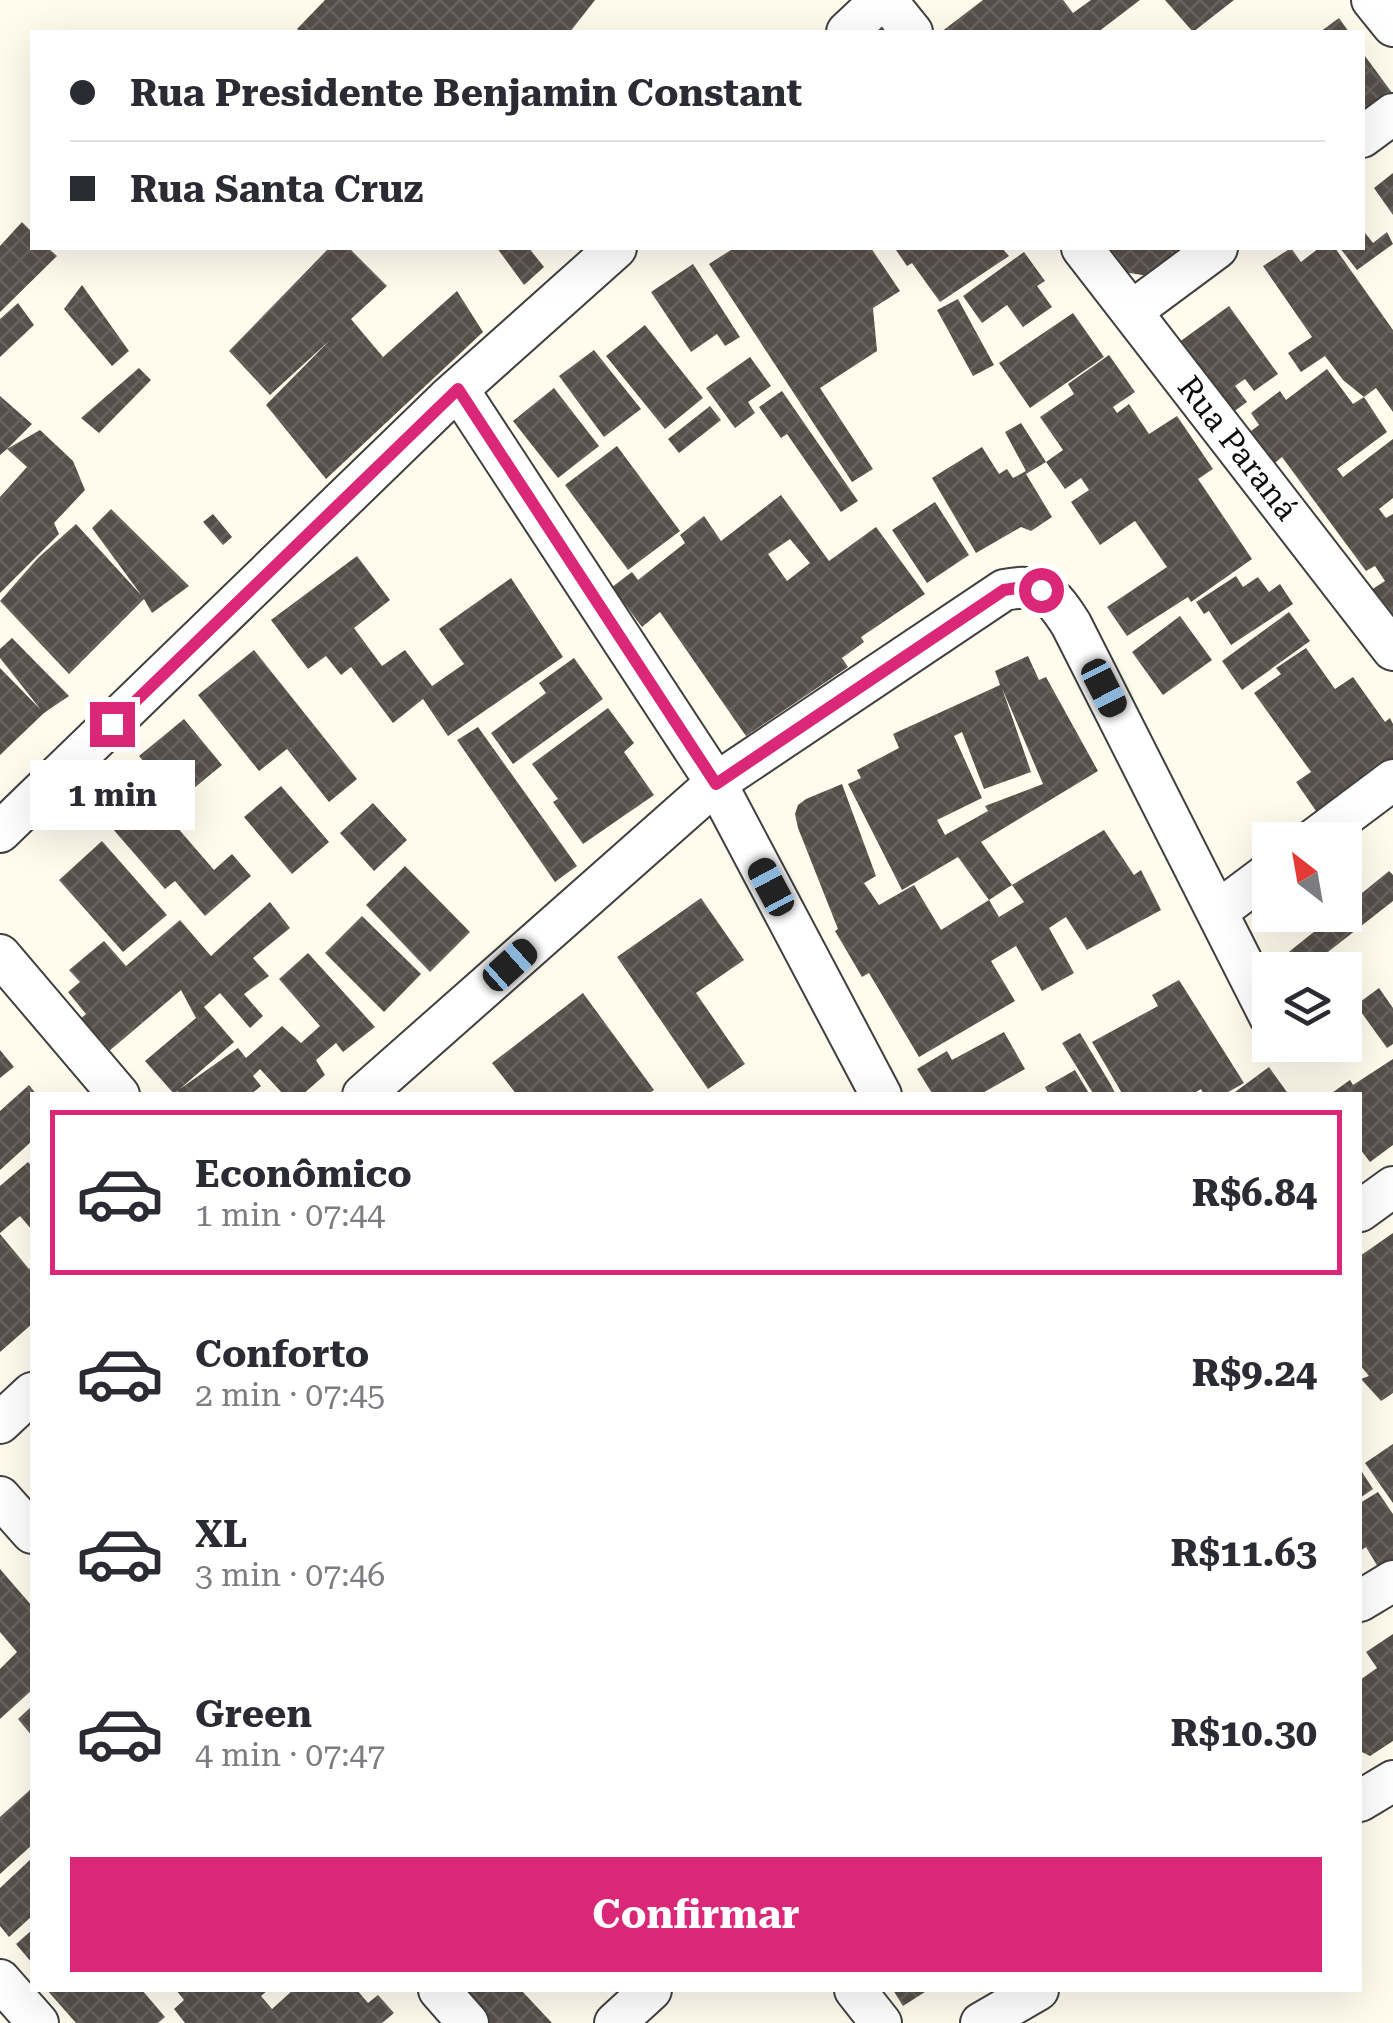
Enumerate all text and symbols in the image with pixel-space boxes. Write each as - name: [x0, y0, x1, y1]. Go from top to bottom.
- text: Rua Presidente Benjamin Constant: [130, 71, 802, 115]
- text: Rua Santa Cruz: [130, 167, 423, 211]
- street label: Rua Paraná: [1170, 368, 1306, 528]
- route start: [1019, 568, 1064, 613]
- car: [1077, 654, 1131, 722]
- route end: [90, 702, 135, 747]
- callout: 1 min: [29, 759, 194, 829]
- text: 1 min: [68, 776, 157, 814]
- north arrow: [1252, 822, 1362, 932]
- map controls: [1252, 822, 1362, 1062]
- car: [744, 853, 798, 921]
- car: [478, 934, 542, 996]
- button: layers: [1252, 952, 1362, 1062]
- icon: car: [75, 1148, 165, 1238]
- text: Econômico: [195, 1152, 412, 1196]
- text: R$6.84: [1192, 1171, 1317, 1215]
- text: 1 min · 07:44: [195, 1196, 385, 1234]
- icon: car: [75, 1328, 165, 1418]
- text: Conforto: [195, 1332, 369, 1376]
- text: R$9.24: [1192, 1351, 1317, 1395]
- text: 2 min · 07:45: [195, 1376, 385, 1414]
- icon: car: [75, 1508, 165, 1598]
- text: XL: [195, 1512, 247, 1556]
- text: R$11.63: [1170, 1531, 1317, 1575]
- text: 3 min · 07:46: [195, 1556, 385, 1594]
- icon: car: [75, 1688, 165, 1778]
- text: Green: [195, 1692, 312, 1736]
- text: R$10.30: [1170, 1711, 1317, 1755]
- text: 4 min · 07:47: [195, 1736, 385, 1774]
- button: Confirmar: [70, 1857, 1322, 1972]

